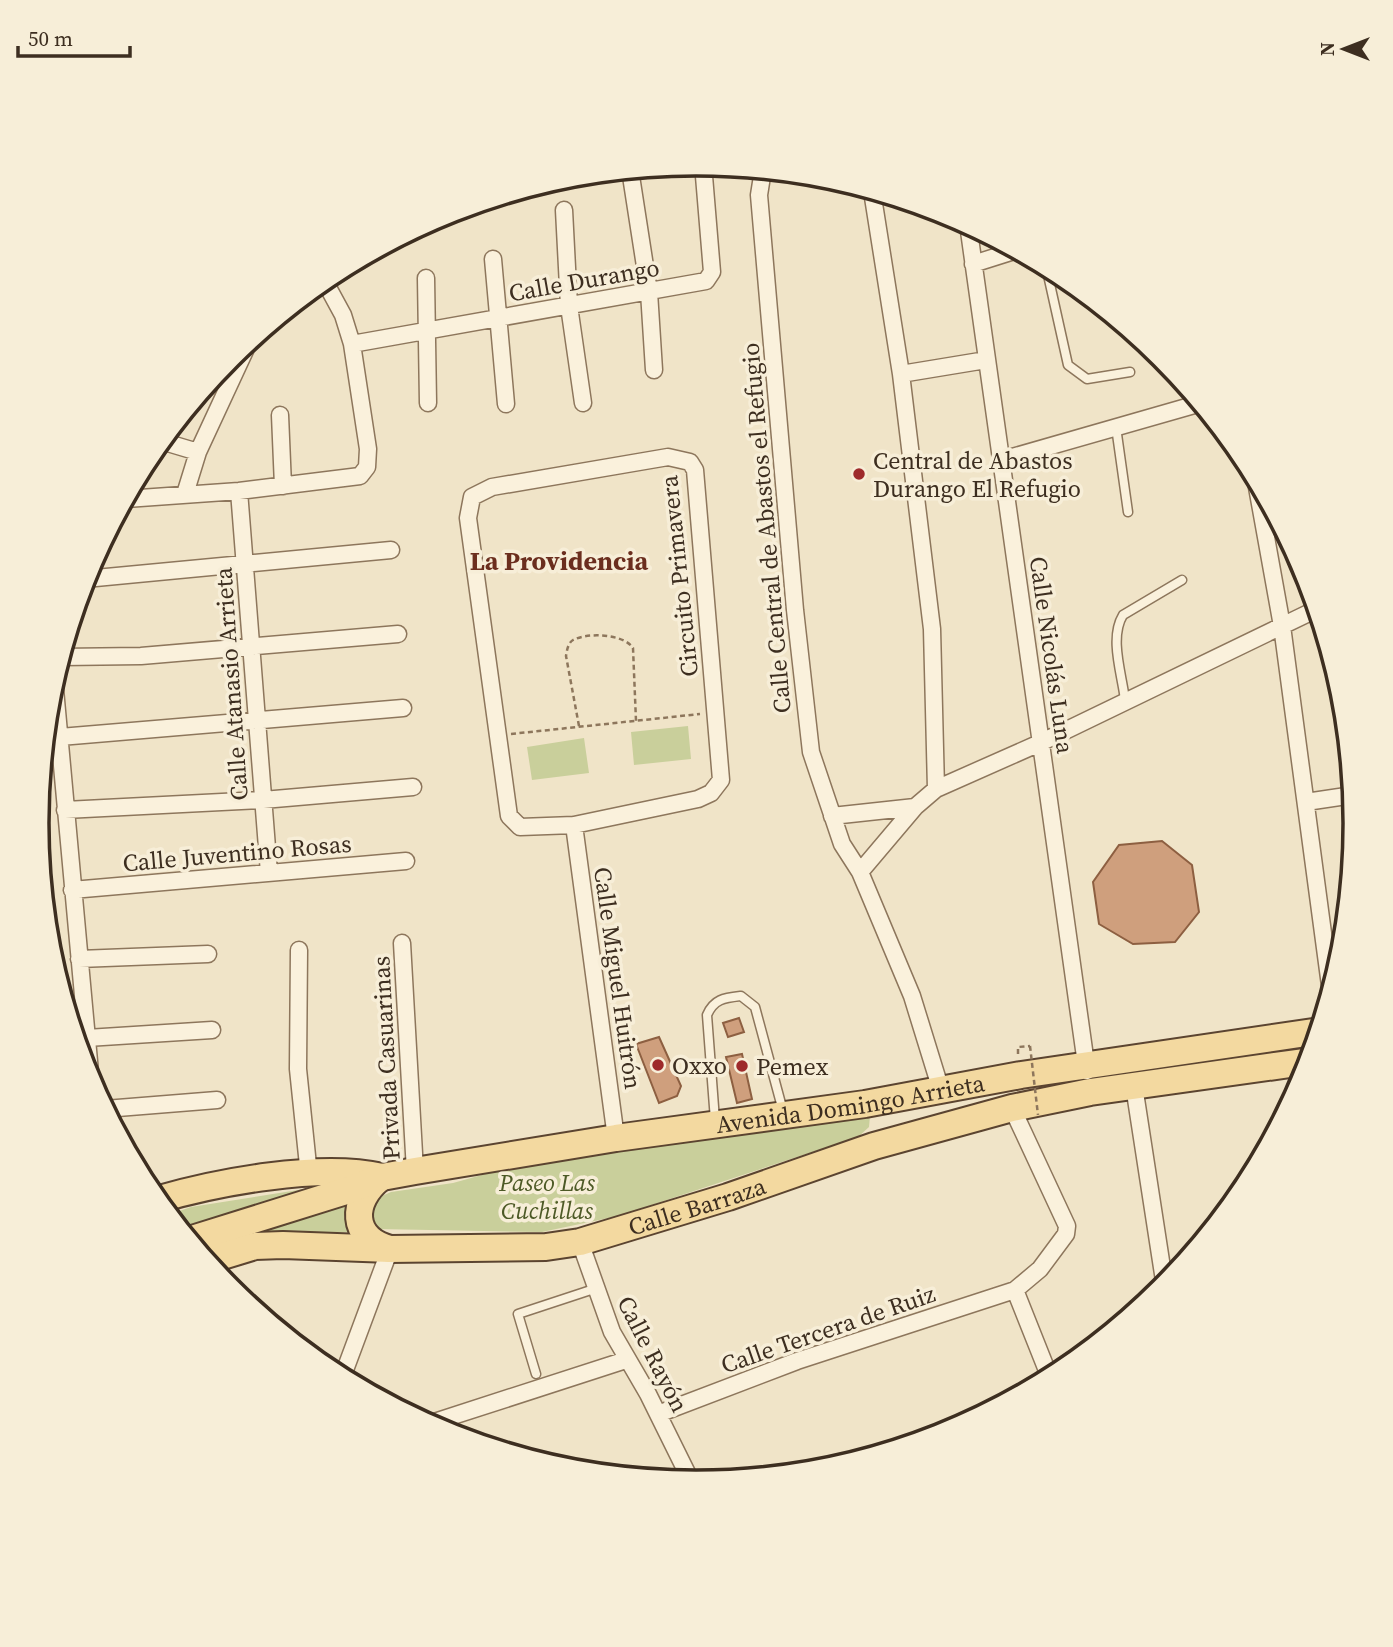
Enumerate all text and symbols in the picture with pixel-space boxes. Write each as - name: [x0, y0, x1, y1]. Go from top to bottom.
- scale bar: [18, 14, 130, 58]
- north arrow: [1309, 14, 1379, 84]
- text: 50 m: [28, 24, 73, 53]
- text: N: [1314, 42, 1340, 56]
- street label: Calle Durango: [506, 251, 662, 309]
- street label: Calle Central de Abastos el Refugio: [733, 341, 799, 715]
- place label: Central de Abastos Durango El Refugio: [873, 444, 1081, 505]
- marker: Central de Abastos Durango El Refugio: [851, 466, 867, 482]
- street label: Circuito Primavera: [652, 473, 706, 678]
- district label: La Providencia: [470, 543, 649, 579]
- street label: Calle Nicolás Luna: [1022, 554, 1082, 756]
- street label: Calle Atanasio Arrieta: [206, 566, 256, 802]
- street label: Calle Juventino Rosas: [121, 827, 353, 879]
- street label: Calle Miguel Huitrón: [586, 865, 650, 1091]
- street label: Privada Casuarinas: [364, 955, 408, 1161]
- place label: Oxxo: [672, 1049, 727, 1082]
- place label: Pemex: [756, 1050, 829, 1083]
- marker: Oxxo: [650, 1057, 666, 1073]
- marker: Pemex: [734, 1058, 750, 1074]
- street label: Avenida Domingo Arrieta: [714, 1065, 988, 1141]
- park label: Paseo Las Cuchillas: [498, 1166, 595, 1227]
- street label: Calle Barraza: [624, 1168, 771, 1243]
- street label: Calle Tercera de Ruiz: [716, 1277, 940, 1381]
- street label: Calle Rayón: [610, 1290, 696, 1418]

